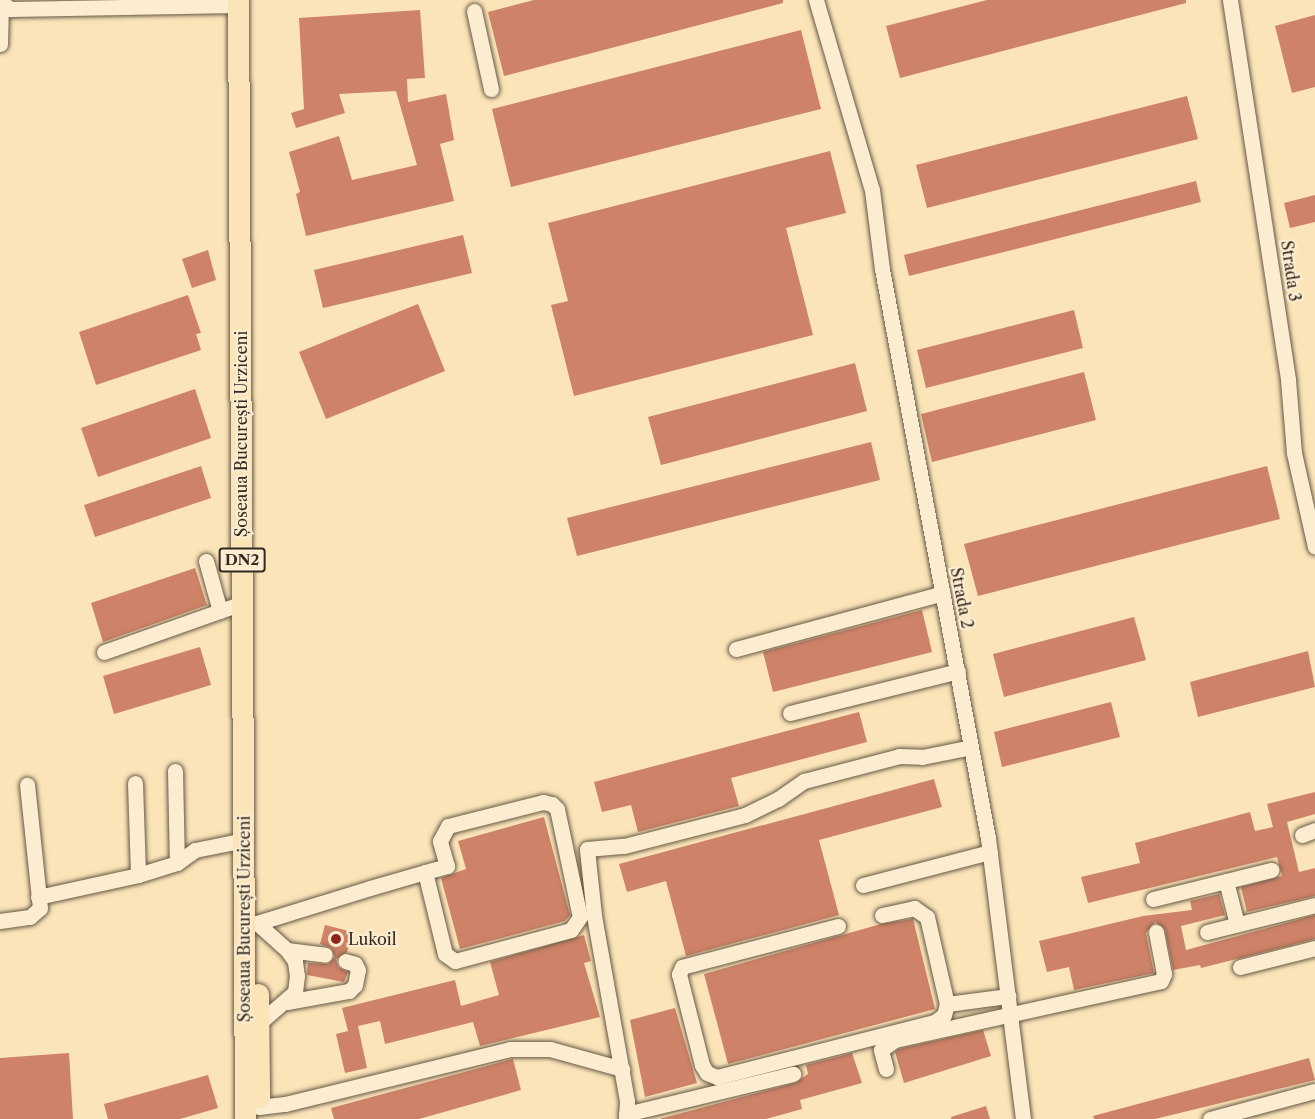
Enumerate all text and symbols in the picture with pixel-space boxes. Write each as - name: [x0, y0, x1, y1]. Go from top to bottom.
- street label: Strada 3: [1277, 239, 1305, 303]
- street label: Șoseaua București Urziceni: [231, 331, 251, 537]
- road number: DN2: [218, 548, 266, 572]
- street label: Strada 2: [947, 566, 977, 630]
- street label: Șoseaua București Urziceni: [234, 816, 254, 1022]
- place label: Lukoil: [348, 929, 396, 949]
- marker: Lukoil: [329, 932, 343, 946]

